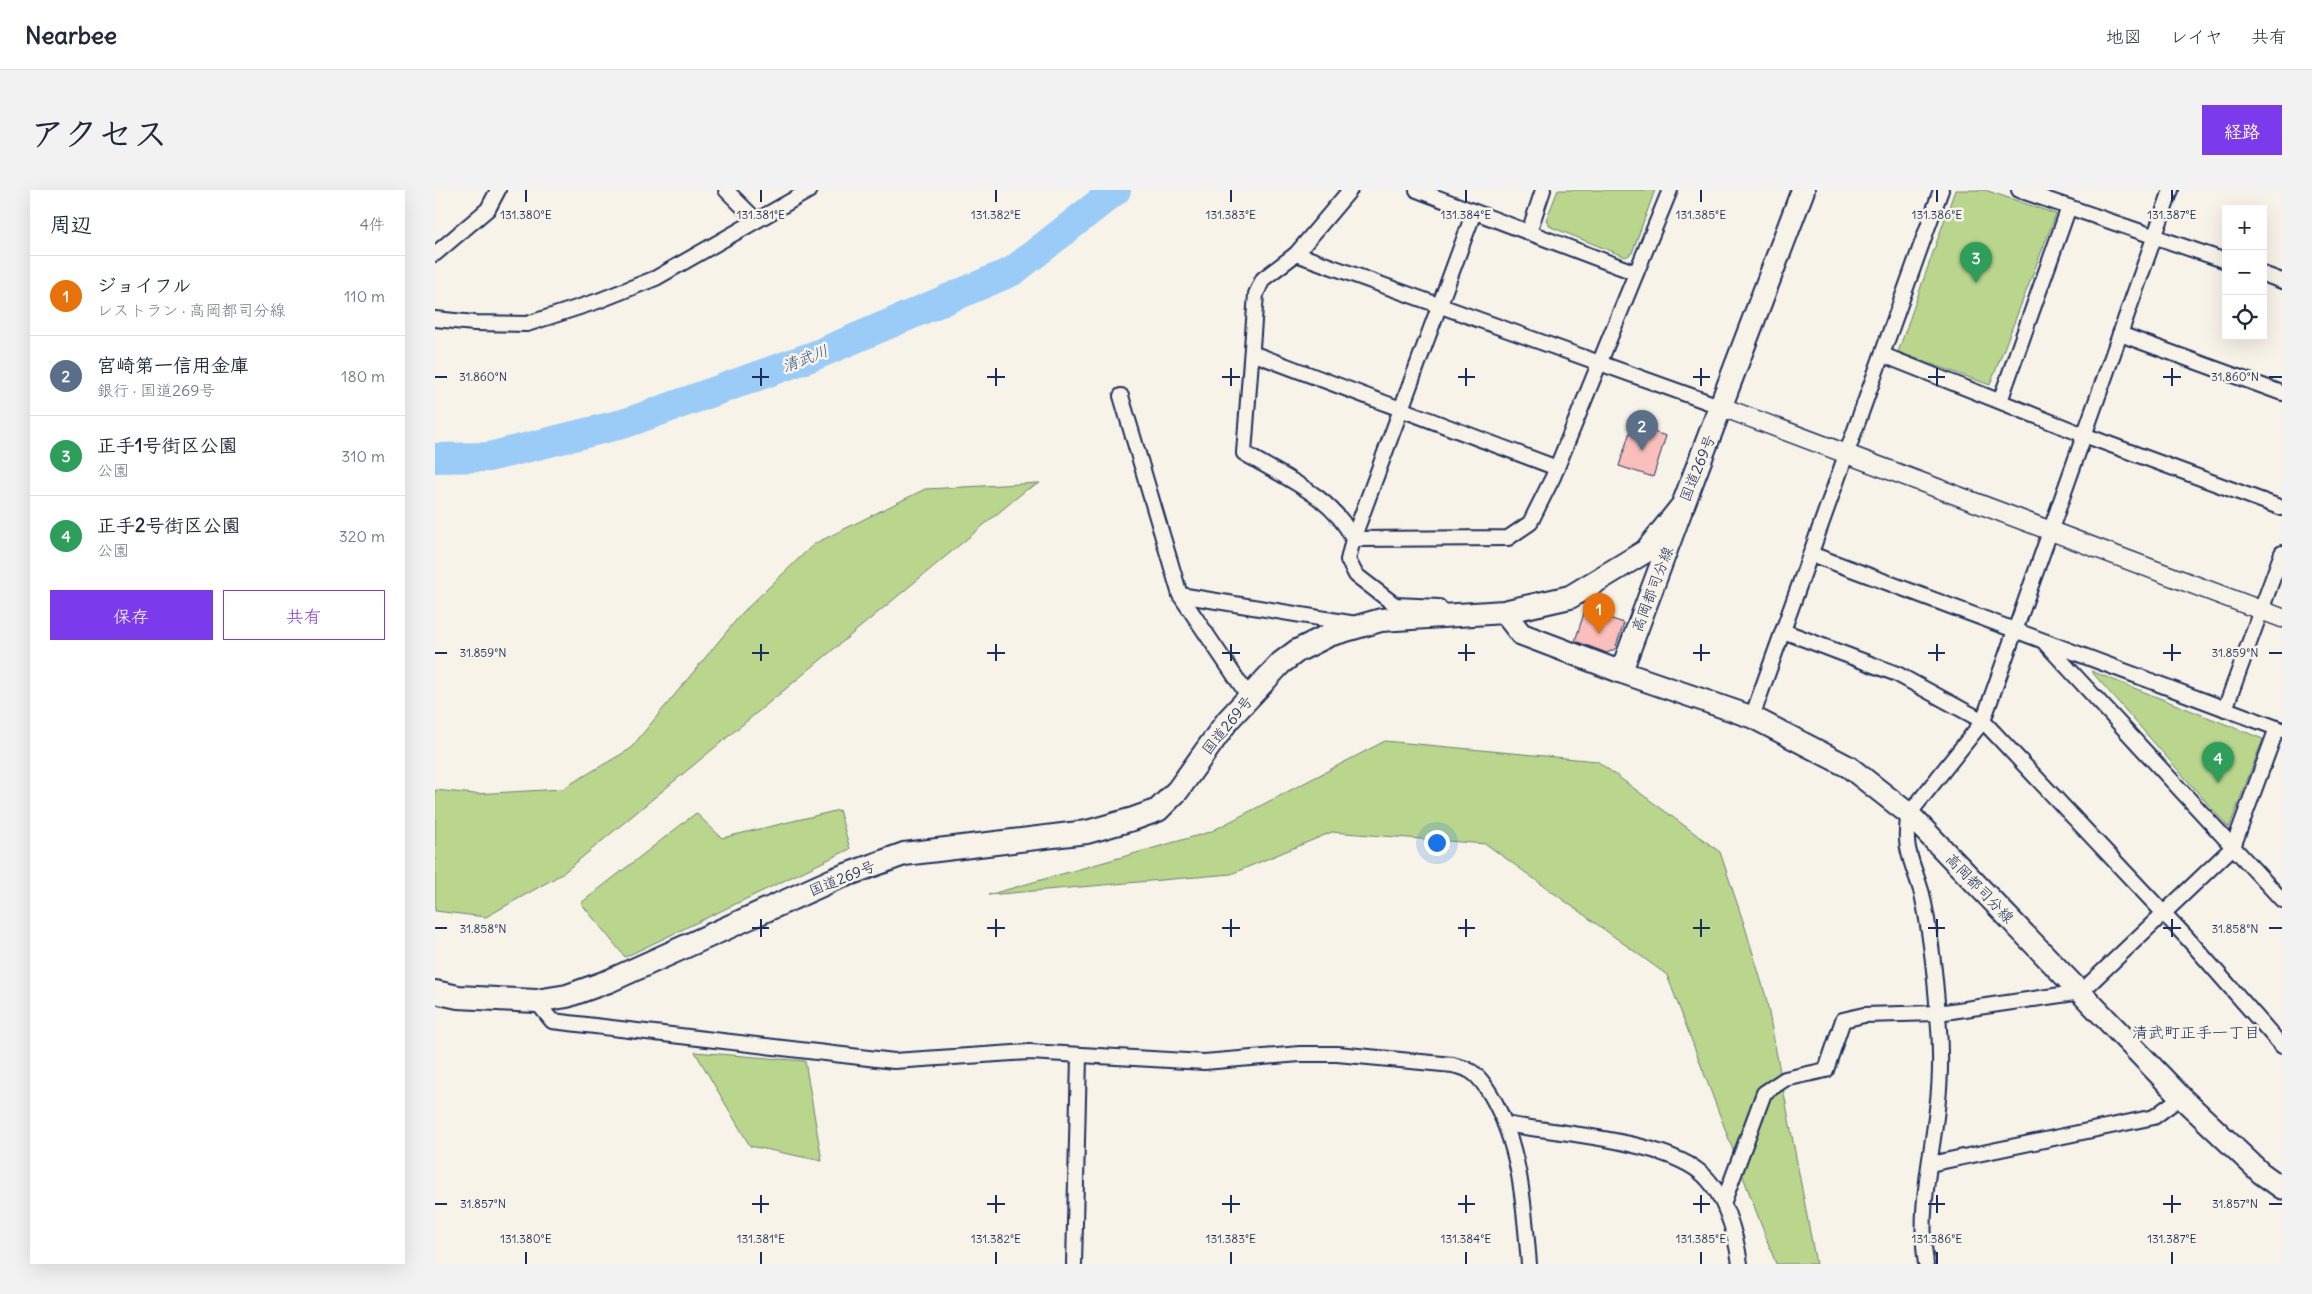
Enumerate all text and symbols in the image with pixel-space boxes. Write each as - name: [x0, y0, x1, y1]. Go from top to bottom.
- text: Nearbee: [25, 20, 117, 50]
- text: 地図: [2106, 25, 2142, 48]
- text: レイヤ: [2170, 25, 2223, 48]
- text: 共有: [2251, 25, 2287, 48]
- button: 経路: [2202, 105, 2282, 155]
- text: アクセス: [30, 111, 168, 155]
- map controls: [2222, 205, 2267, 340]
- button: +: [2222, 205, 2267, 250]
- text: 131.380°E: [500, 207, 552, 222]
- text: 131.381°E: [737, 207, 785, 222]
- text: 131.382°E: [971, 207, 1021, 222]
- text: 131.383°E: [1206, 207, 1256, 222]
- text: 131.384°E: [1441, 207, 1491, 222]
- text: 131.385°E: [1676, 207, 1726, 222]
- text: 131.386°E: [1912, 207, 1962, 222]
- text: 131.387°E: [2147, 207, 2197, 222]
- text: 周辺: [50, 211, 92, 238]
- text: 4件: [360, 214, 385, 234]
- pin: 3: [1960, 242, 1992, 283]
- button: −: [2222, 250, 2267, 295]
- text: ジョイフル: [97, 273, 192, 297]
- text: 1: [63, 286, 69, 306]
- text: 110 m: [344, 286, 385, 306]
- button: locate: [2222, 295, 2267, 340]
- text: レストラン · 高岡都司分線: [97, 300, 285, 320]
- water label: 清武川: [779, 340, 831, 376]
- text: 宮崎第一信用金庫: [97, 353, 249, 377]
- text: 2: [62, 366, 70, 386]
- text: 180 m: [341, 366, 385, 386]
- text: 31.860°N: [459, 369, 507, 384]
- text: 31.860°N: [2211, 369, 2259, 384]
- text: 銀行 · 国道269号: [97, 380, 215, 400]
- pin: 2: [1626, 410, 1658, 451]
- street label: 国道269号: [1675, 432, 1719, 504]
- text: 正手1号街区公園: [97, 433, 238, 457]
- text: 3: [61, 446, 71, 466]
- text: 310 m: [341, 446, 385, 466]
- text: 公園: [97, 460, 129, 480]
- text: 正手2号街区公園: [97, 513, 240, 537]
- text: 4: [61, 526, 71, 546]
- text: 320 m: [339, 526, 385, 546]
- text: 公園: [97, 540, 129, 560]
- street label: 高岡都司分線: [1627, 544, 1677, 634]
- button: 保存: [50, 590, 213, 640]
- button: 共有: [223, 590, 385, 640]
- pin: 1: [1583, 593, 1615, 634]
- text: 31.859°N: [460, 645, 506, 660]
- text: 31.859°N: [2212, 645, 2258, 660]
- street label: 国道269号: [1197, 692, 1257, 758]
- pin: 4: [2202, 742, 2234, 783]
- your location: [1424, 830, 1450, 856]
- street label: 高岡都司分線: [1942, 849, 2018, 927]
- street label: 国道269号: [806, 856, 878, 900]
- text: 31.858°N: [460, 921, 506, 936]
- text: 31.858°N: [2212, 921, 2258, 936]
- district label: 清武町正手一丁目: [2132, 1022, 2260, 1042]
- text: 31.857°N: [460, 1196, 506, 1211]
- text: 31.857°N: [2212, 1196, 2258, 1211]
- text: 131.380°E: [500, 1231, 552, 1246]
- text: 131.381°E: [737, 1231, 785, 1246]
- text: 131.382°E: [971, 1231, 1021, 1246]
- text: 131.383°E: [1206, 1231, 1256, 1246]
- text: 131.384°E: [1441, 1231, 1491, 1246]
- text: 131.385°E: [1676, 1231, 1726, 1246]
- text: 131.386°E: [1912, 1231, 1962, 1246]
- text: 131.387°E: [2147, 1231, 2197, 1246]

